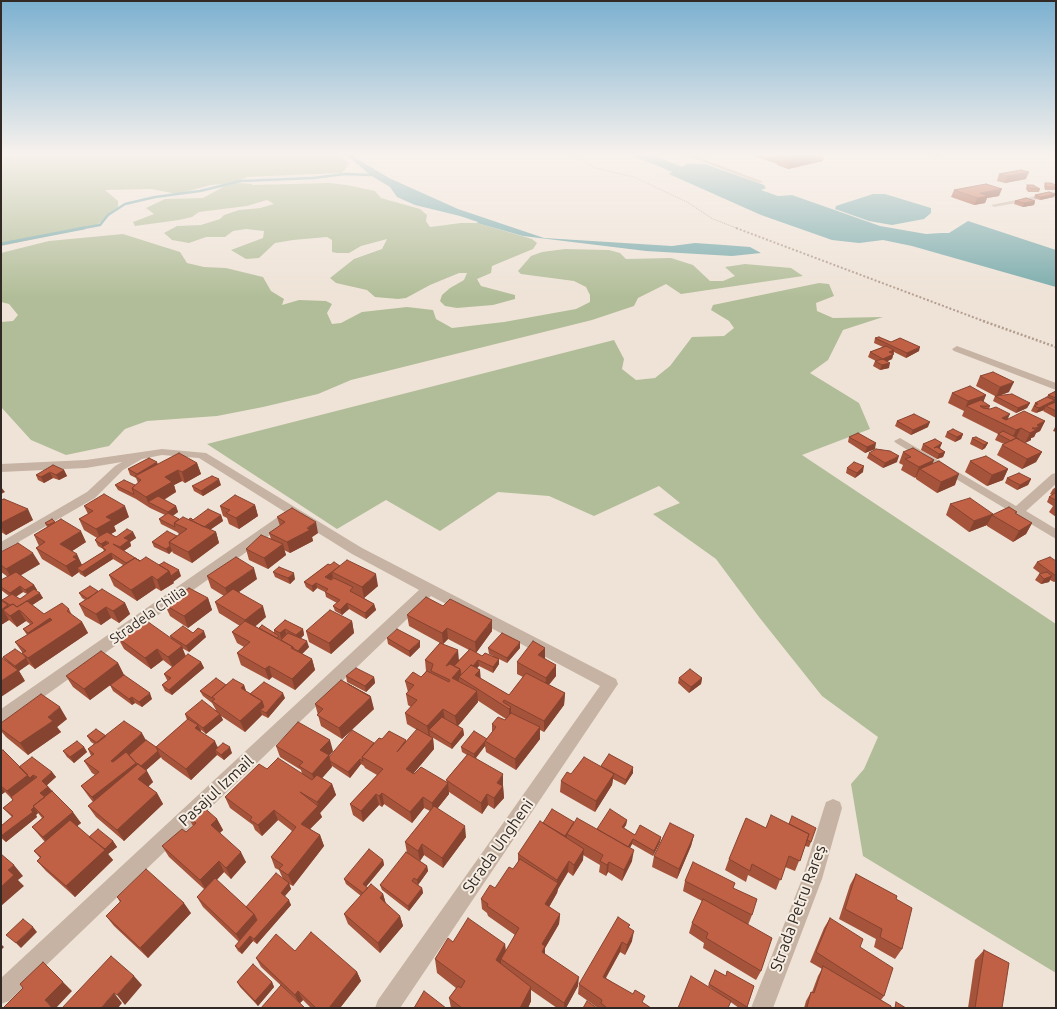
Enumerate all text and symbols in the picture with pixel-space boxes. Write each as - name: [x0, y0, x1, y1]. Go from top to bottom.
- street label: Stradela Chilia: [106, 582, 190, 648]
- street label: Pasajul Izmail: [175, 751, 257, 831]
- street label: Strada Ungheni: [458, 795, 538, 897]
- street label: Strada Petru Rareș: [766, 842, 830, 974]

